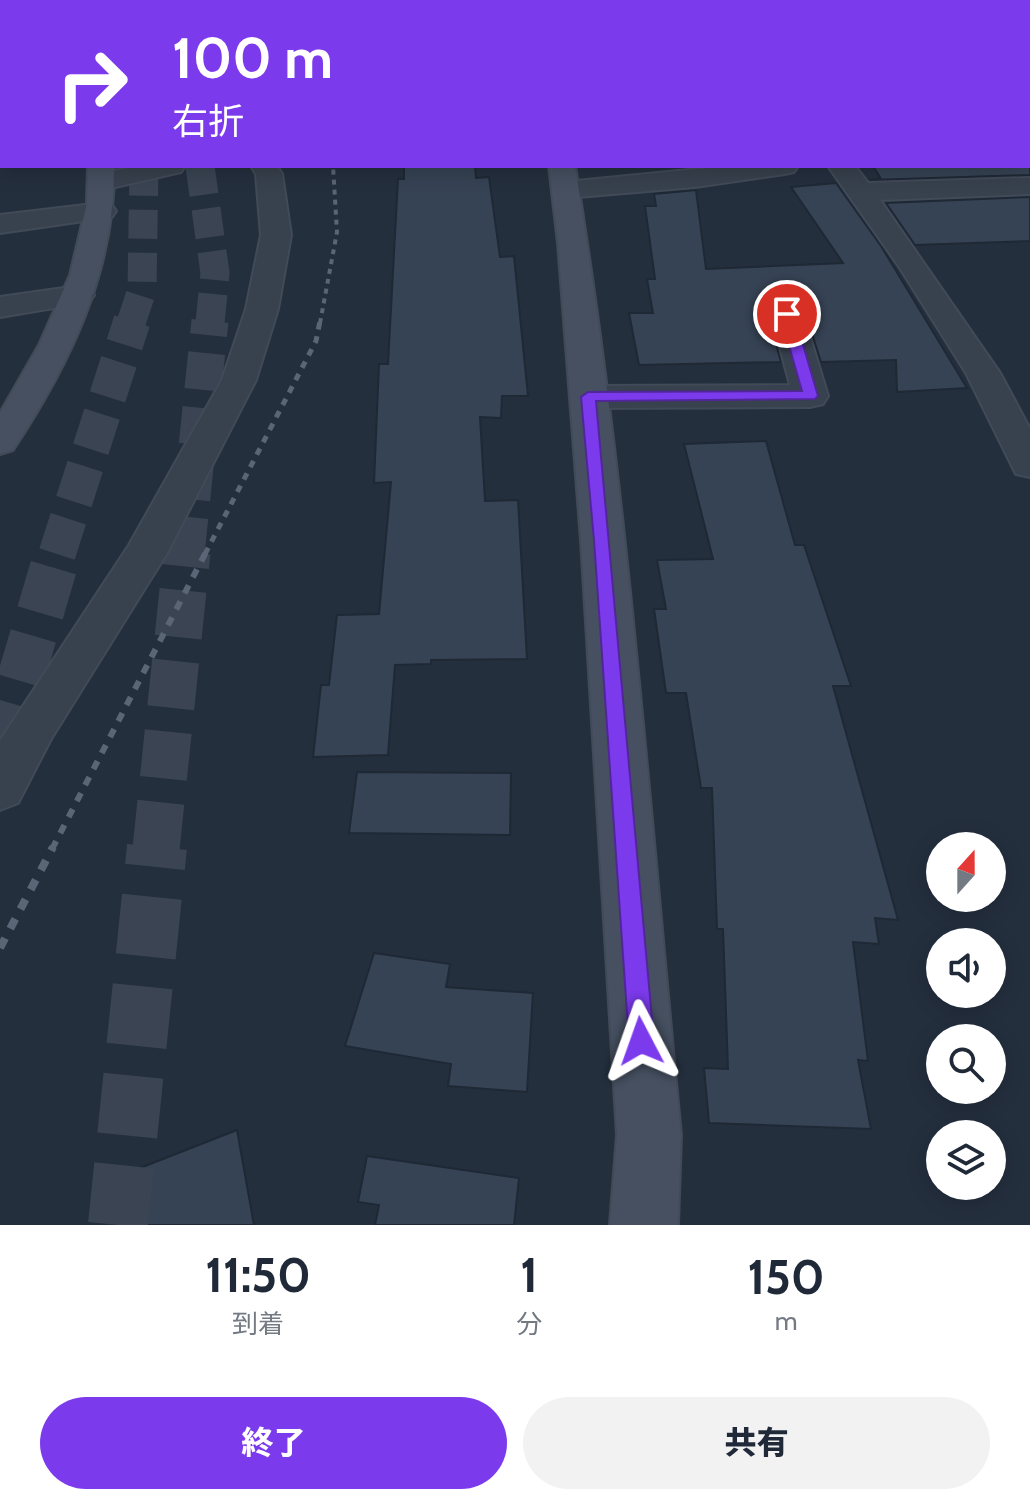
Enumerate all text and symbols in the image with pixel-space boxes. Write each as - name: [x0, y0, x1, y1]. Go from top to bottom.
- text: 100 m: [172, 24, 333, 92]
- icon: right: [40, 32, 144, 136]
- text: 右折: [172, 99, 244, 143]
- pin: [753, 280, 821, 348]
- icon: arrive: [765, 292, 809, 336]
- north arrow: [926, 832, 1006, 912]
- map controls: [926, 832, 1006, 1200]
- button: sound: [926, 928, 1006, 1008]
- position arrow: [599, 999, 683, 1083]
- button: search: [926, 1024, 1006, 1104]
- button: layers: [926, 1120, 1006, 1200]
- text: 11:50: [205, 1246, 311, 1304]
- text: 1: [520, 1246, 538, 1304]
- text: 150: [747, 1248, 825, 1306]
- text: m: [775, 1305, 797, 1337]
- text: 到着: [232, 1308, 284, 1340]
- text: 分: [516, 1308, 542, 1340]
- button: 終了: [40, 1397, 507, 1489]
- button: 共有: [523, 1397, 990, 1489]

